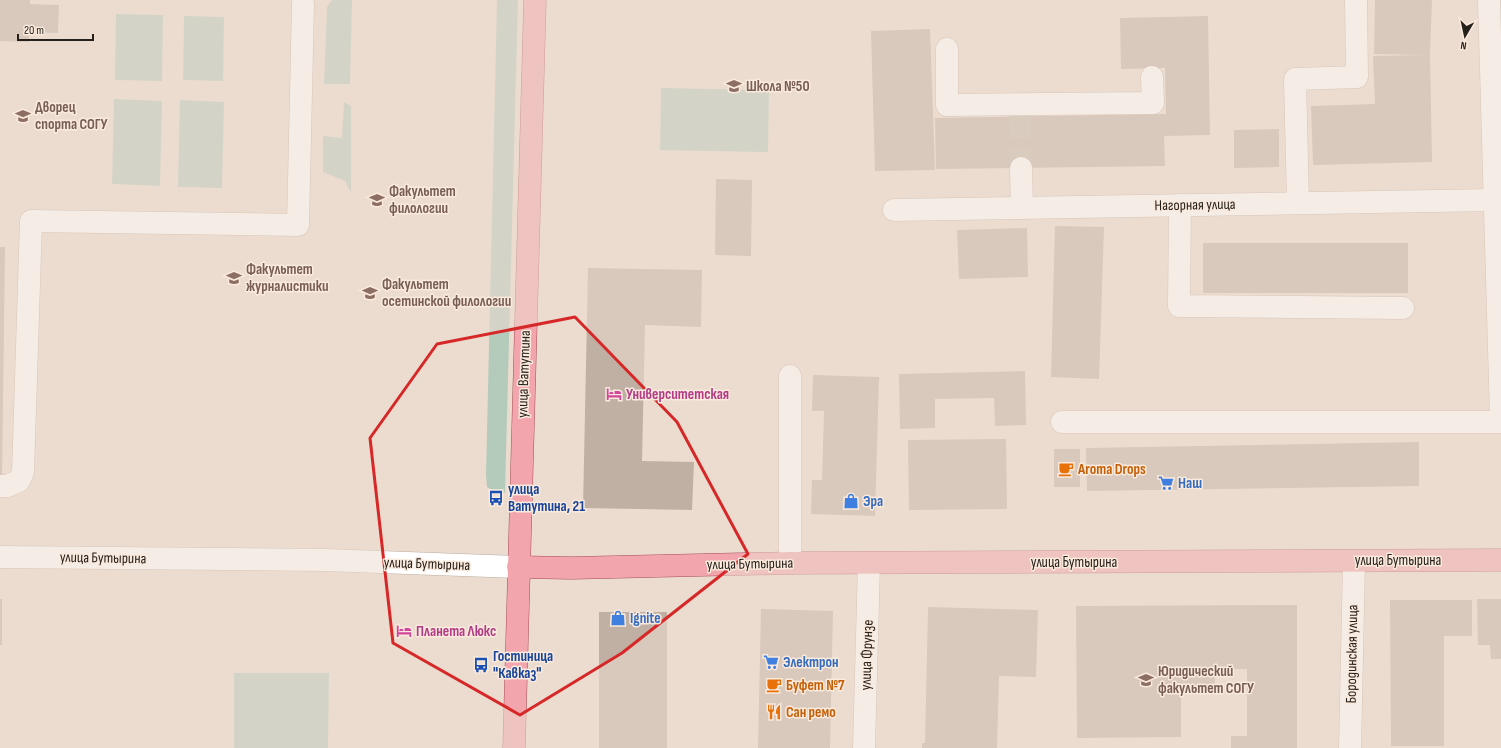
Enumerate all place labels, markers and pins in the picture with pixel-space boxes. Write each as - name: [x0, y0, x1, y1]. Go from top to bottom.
- school or university icon: Школа №50: [725, 77, 743, 95]
- place label: Школа №50: [746, 77, 810, 96]
- place label: Дворец спорта СОГУ: [35, 98, 108, 134]
- school or university icon: Дворец спорта СОГУ: [14, 107, 32, 125]
- place label: Факультет филологии: [389, 182, 456, 218]
- school or university icon: Факультет филологии: [368, 191, 386, 209]
- place label: Факультет журналистики: [246, 260, 329, 296]
- school or university icon: Факультет журналистики: [225, 269, 243, 287]
- place label: Факультет осетинской филологии: [382, 275, 511, 311]
- school or university icon: Факультет осетинской филологии: [361, 284, 379, 302]
- hotel icon: Университетская: [605, 385, 623, 403]
- place label: Университетская: [626, 385, 729, 404]
- cafe icon: Aroma Drops: [1057, 460, 1075, 478]
- place label: Aroma Drops: [1077, 460, 1146, 479]
- supermarket icon: Наш: [1157, 474, 1175, 492]
- place label: Наш: [1178, 474, 1202, 493]
- place label: улица Ватутина, 21: [508, 480, 585, 516]
- bus stop icon: улица Ватутина, 21: [487, 489, 505, 507]
- shop icon: Эра: [842, 492, 860, 510]
- place label: Эра: [863, 492, 883, 511]
- shop icon: Ignite: [609, 609, 627, 627]
- place label: Ignite: [630, 609, 661, 628]
- hotel icon: Планета Люкс: [395, 622, 413, 640]
- place label: Планета Люкс: [416, 622, 496, 641]
- place label: Гостиница "Кавказ": [493, 647, 553, 683]
- supermarket icon: Электрон: [762, 653, 780, 671]
- place label: Электрон: [783, 653, 839, 672]
- bus stop icon: Гостиница "Кавказ": [472, 656, 490, 674]
- place label: Юридический факультет СОГУ: [1158, 662, 1254, 698]
- school or university icon: Юридический факультет СОГУ: [1137, 671, 1155, 689]
- cafe icon: Буфет №7: [765, 676, 783, 694]
- place label: Буфет №7: [786, 676, 845, 695]
- restaurant icon: Сан ремо: [765, 703, 783, 721]
- place label: Сан ремо: [786, 703, 836, 722]

